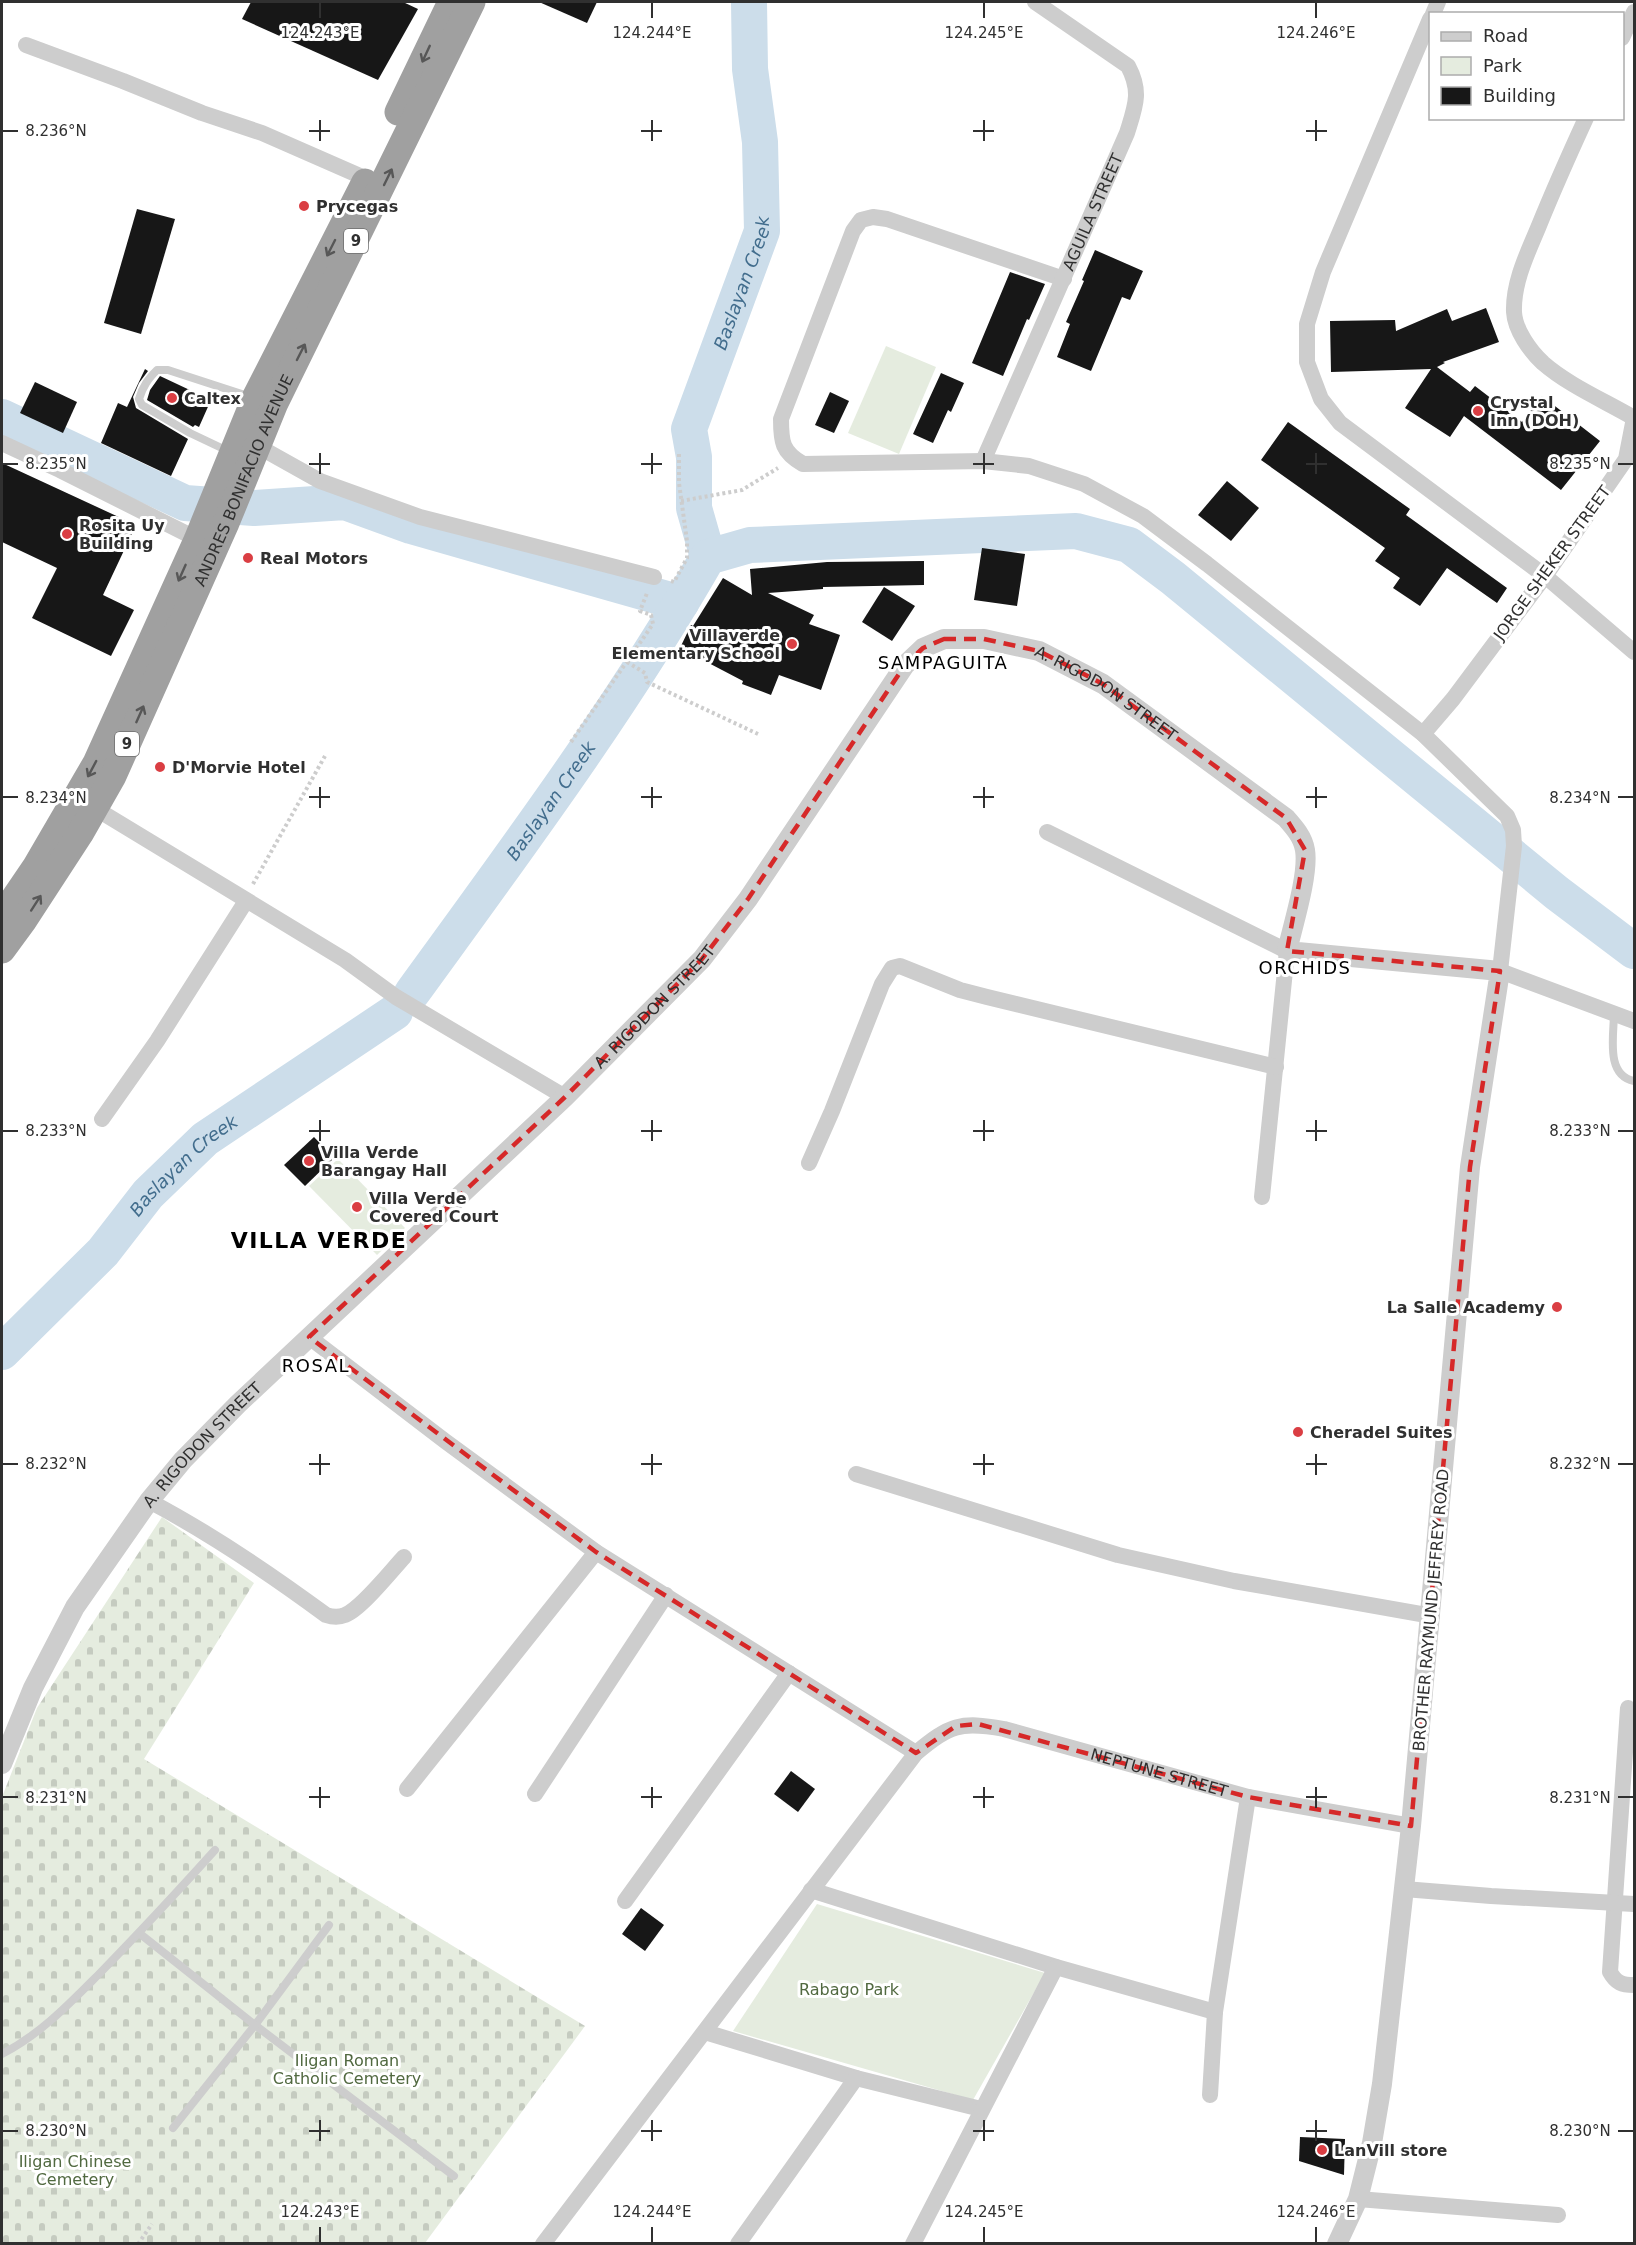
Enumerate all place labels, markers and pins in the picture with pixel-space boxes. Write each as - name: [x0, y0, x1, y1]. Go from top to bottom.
- place label: Prycegas: [316, 197, 398, 216]
- marker: Prycegas: [297, 199, 311, 213]
- place label: Caltex: [184, 389, 242, 408]
- marker: Caltex: [165, 391, 179, 405]
- place label: Crystal Inn (DOH): [1490, 393, 1579, 430]
- marker: Crystal Inn (DOH): [1471, 404, 1485, 418]
- place label: Rosita Uy Building: [79, 516, 165, 553]
- marker: Rosita Uy Building: [60, 527, 74, 541]
- place label: Real Motors: [260, 549, 368, 568]
- marker: Real Motors: [241, 551, 255, 565]
- place label: Villaverde Elementary School: [612, 626, 780, 663]
- marker: Villaverde Elementary School: [785, 637, 799, 651]
- place label: D'Morvie Hotel: [172, 758, 306, 777]
- marker: D'Morvie Hotel: [153, 760, 167, 774]
- place label: Villa Verde Barangay Hall: [321, 1143, 447, 1180]
- marker: Villa Verde Barangay Hall: [302, 1154, 316, 1168]
- place label: Villa Verde Covered Court: [369, 1189, 499, 1226]
- marker: Villa Verde Covered Court: [350, 1200, 364, 1214]
- place label: La Salle Academy: [1387, 1298, 1546, 1317]
- marker: La Salle Academy: [1550, 1300, 1564, 1314]
- place label: Cheradel Suites: [1310, 1423, 1452, 1442]
- marker: Cheradel Suites: [1291, 1425, 1305, 1439]
- place label: LanVill store: [1334, 2141, 1448, 2160]
- marker: LanVill store: [1315, 2143, 1329, 2157]

